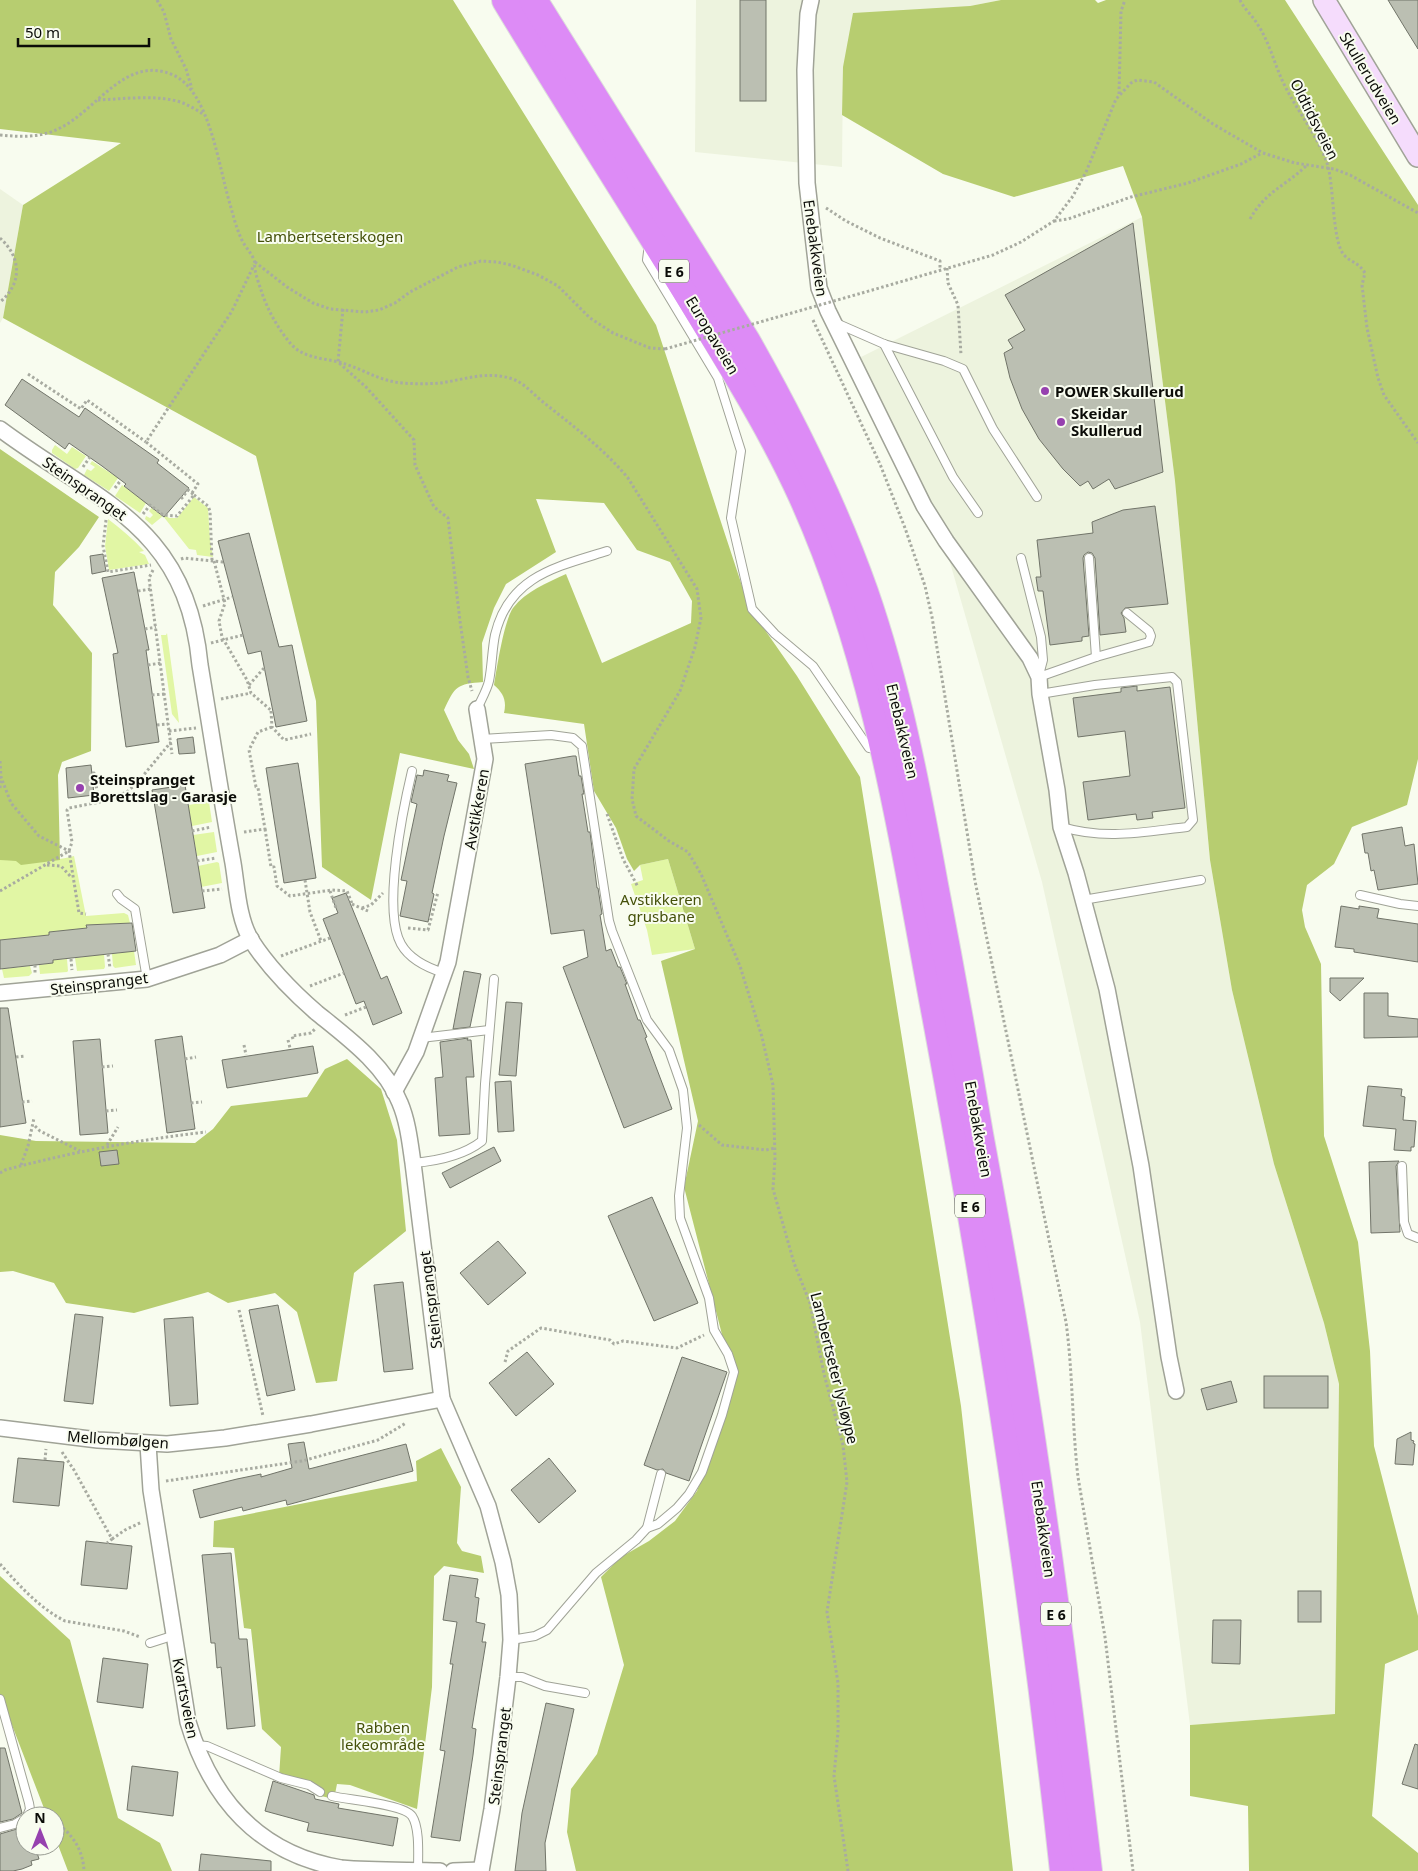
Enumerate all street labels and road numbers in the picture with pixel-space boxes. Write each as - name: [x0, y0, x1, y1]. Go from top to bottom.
- street label: Skullerudveien: [1336, 28, 1406, 128]
- street label: Oldtidsveien: [1286, 75, 1344, 163]
- street label: Enebakkveien: [799, 198, 833, 298]
- road number: E 6: [659, 260, 689, 282]
- street label: Europaveien: [682, 292, 744, 378]
- street label: Steinspranget: [39, 452, 131, 525]
- street label: Enebakkveien: [882, 681, 924, 781]
- street label: Avstikkeren: [459, 767, 493, 851]
- street label: Steinspranget: [49, 967, 150, 999]
- street label: Enebakkveien: [961, 1079, 997, 1179]
- road number: E 6: [955, 1194, 985, 1218]
- street label: Steinspranget: [414, 1249, 446, 1350]
- street label: Lambertseter lysløype: [806, 1290, 864, 1446]
- street label: Mellombølgen: [66, 1425, 170, 1453]
- street label: Enebakkveien: [1027, 1479, 1061, 1579]
- road number: E 6: [1041, 1602, 1071, 1626]
- street label: Kvartsveien: [168, 1656, 204, 1740]
- street label: Steinspranget: [483, 1705, 515, 1806]

